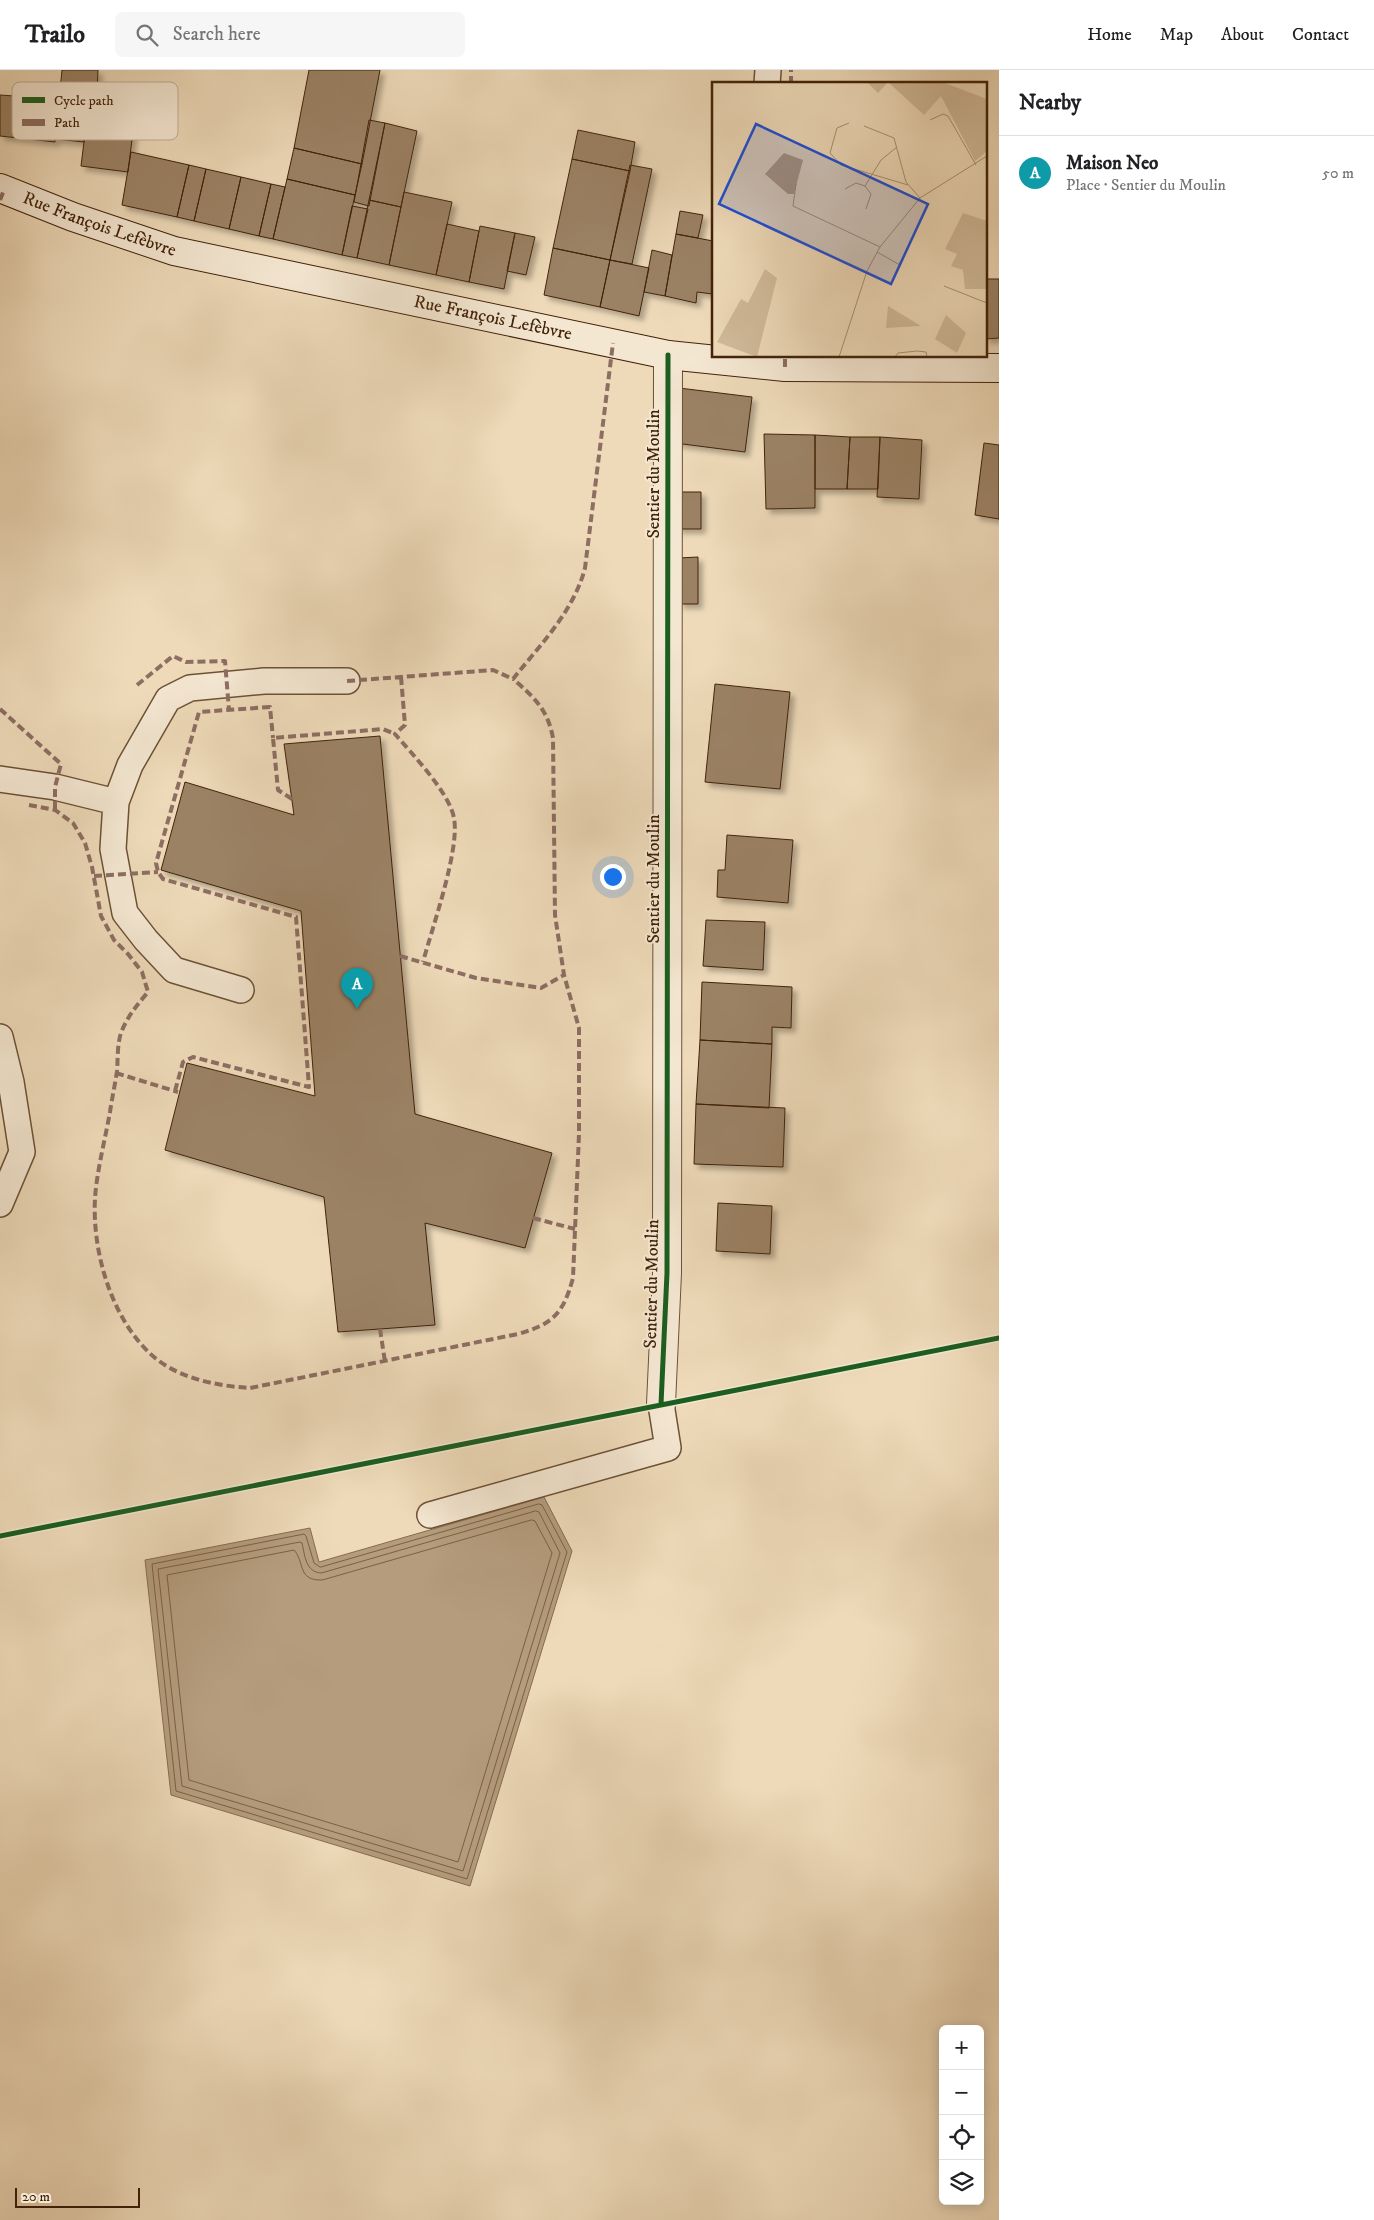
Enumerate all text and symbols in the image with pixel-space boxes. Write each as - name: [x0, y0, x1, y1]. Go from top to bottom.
- search box: [115, 12, 465, 57]
- text: Trailo: [25, 20, 85, 50]
- icon: search: [133, 21, 161, 49]
- text: Search here: [173, 23, 261, 46]
- text: Home: [1087, 24, 1132, 46]
- text: Map: [1160, 24, 1193, 46]
- text: About: [1221, 24, 1264, 46]
- text: Contact: [1292, 24, 1349, 46]
- legend: [12, 82, 178, 140]
- inset map: [712, 82, 986, 358]
- text: Nearby: [1019, 90, 1081, 116]
- text: Cycle path: [54, 92, 114, 110]
- text: Path: [54, 114, 81, 132]
- text: Maison Neo: [1066, 152, 1158, 175]
- text: A: [1030, 163, 1040, 183]
- text: 50 m: [1322, 163, 1354, 183]
- text: Place · Sentier du Moulin: [1066, 175, 1226, 195]
- street label: Rue François Lefèbvre: [20, 187, 179, 262]
- street label: Rue François Lefèbvre: [412, 291, 574, 345]
- street label: Sentier du Moulin: [643, 409, 665, 539]
- street label: Sentier du Moulin: [643, 814, 665, 944]
- your location: [600, 864, 626, 890]
- pin: A: [341, 968, 373, 1009]
- street label: Sentier du Moulin: [640, 1219, 664, 1349]
- map controls: [939, 2025, 984, 2205]
- button: +: [939, 2025, 984, 2070]
- button: −: [939, 2070, 984, 2115]
- button: locate: [939, 2115, 984, 2160]
- button: layers: [939, 2160, 984, 2205]
- scale bar: [15, 2185, 140, 2208]
- text: 20 m: [22, 2188, 50, 2206]

